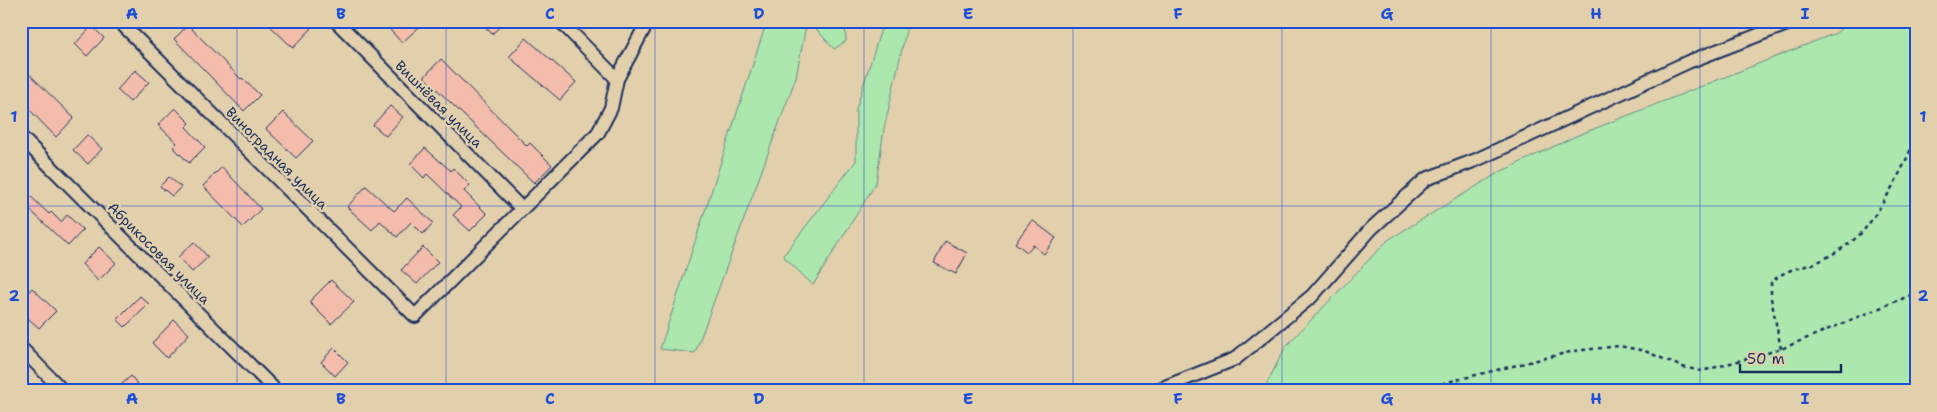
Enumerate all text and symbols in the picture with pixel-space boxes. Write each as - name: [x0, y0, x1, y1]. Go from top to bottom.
- text: A: [126, 3, 138, 24]
- text: B: [336, 3, 346, 24]
- text: C: [545, 3, 555, 24]
- text: D: [753, 3, 765, 24]
- text: E: [963, 3, 973, 24]
- text: F: [1173, 3, 1183, 24]
- text: G: [1381, 3, 1394, 24]
- text: H: [1590, 3, 1602, 24]
- text: I: [1801, 3, 1810, 24]
- street label: Вишнёвая улица: [391, 56, 487, 152]
- street label: Виноградная улица: [222, 103, 332, 213]
- text: 1: [10, 106, 18, 127]
- text: 1: [1919, 106, 1927, 127]
- street label: Абрикосовая улица: [104, 198, 214, 308]
- text: 2: [8, 285, 20, 306]
- text: 2: [1917, 285, 1929, 306]
- scale bar: [1740, 342, 1841, 374]
- text: 50 m: [1747, 349, 1785, 369]
- text: A: [126, 388, 138, 409]
- text: B: [336, 388, 346, 409]
- text: C: [545, 388, 555, 409]
- text: D: [753, 388, 765, 409]
- text: E: [963, 388, 973, 409]
- text: F: [1173, 388, 1183, 409]
- text: G: [1381, 388, 1394, 409]
- text: H: [1590, 388, 1602, 409]
- text: I: [1801, 388, 1810, 409]

